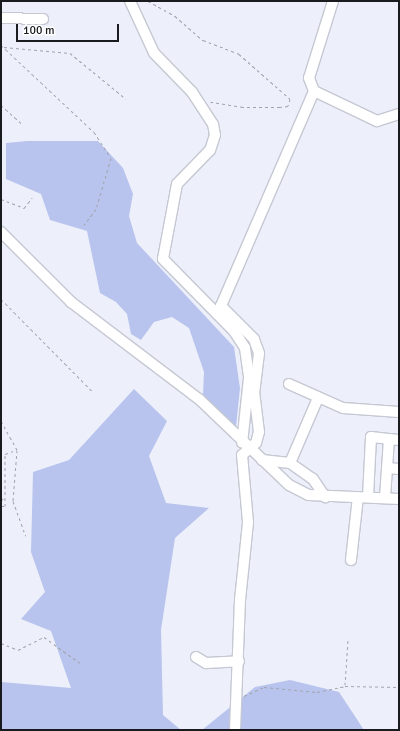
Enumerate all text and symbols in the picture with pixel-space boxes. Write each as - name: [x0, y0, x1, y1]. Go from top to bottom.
- scale bar: [18, 16, 121, 42]
- text: 100 m: [23, 23, 55, 38]

